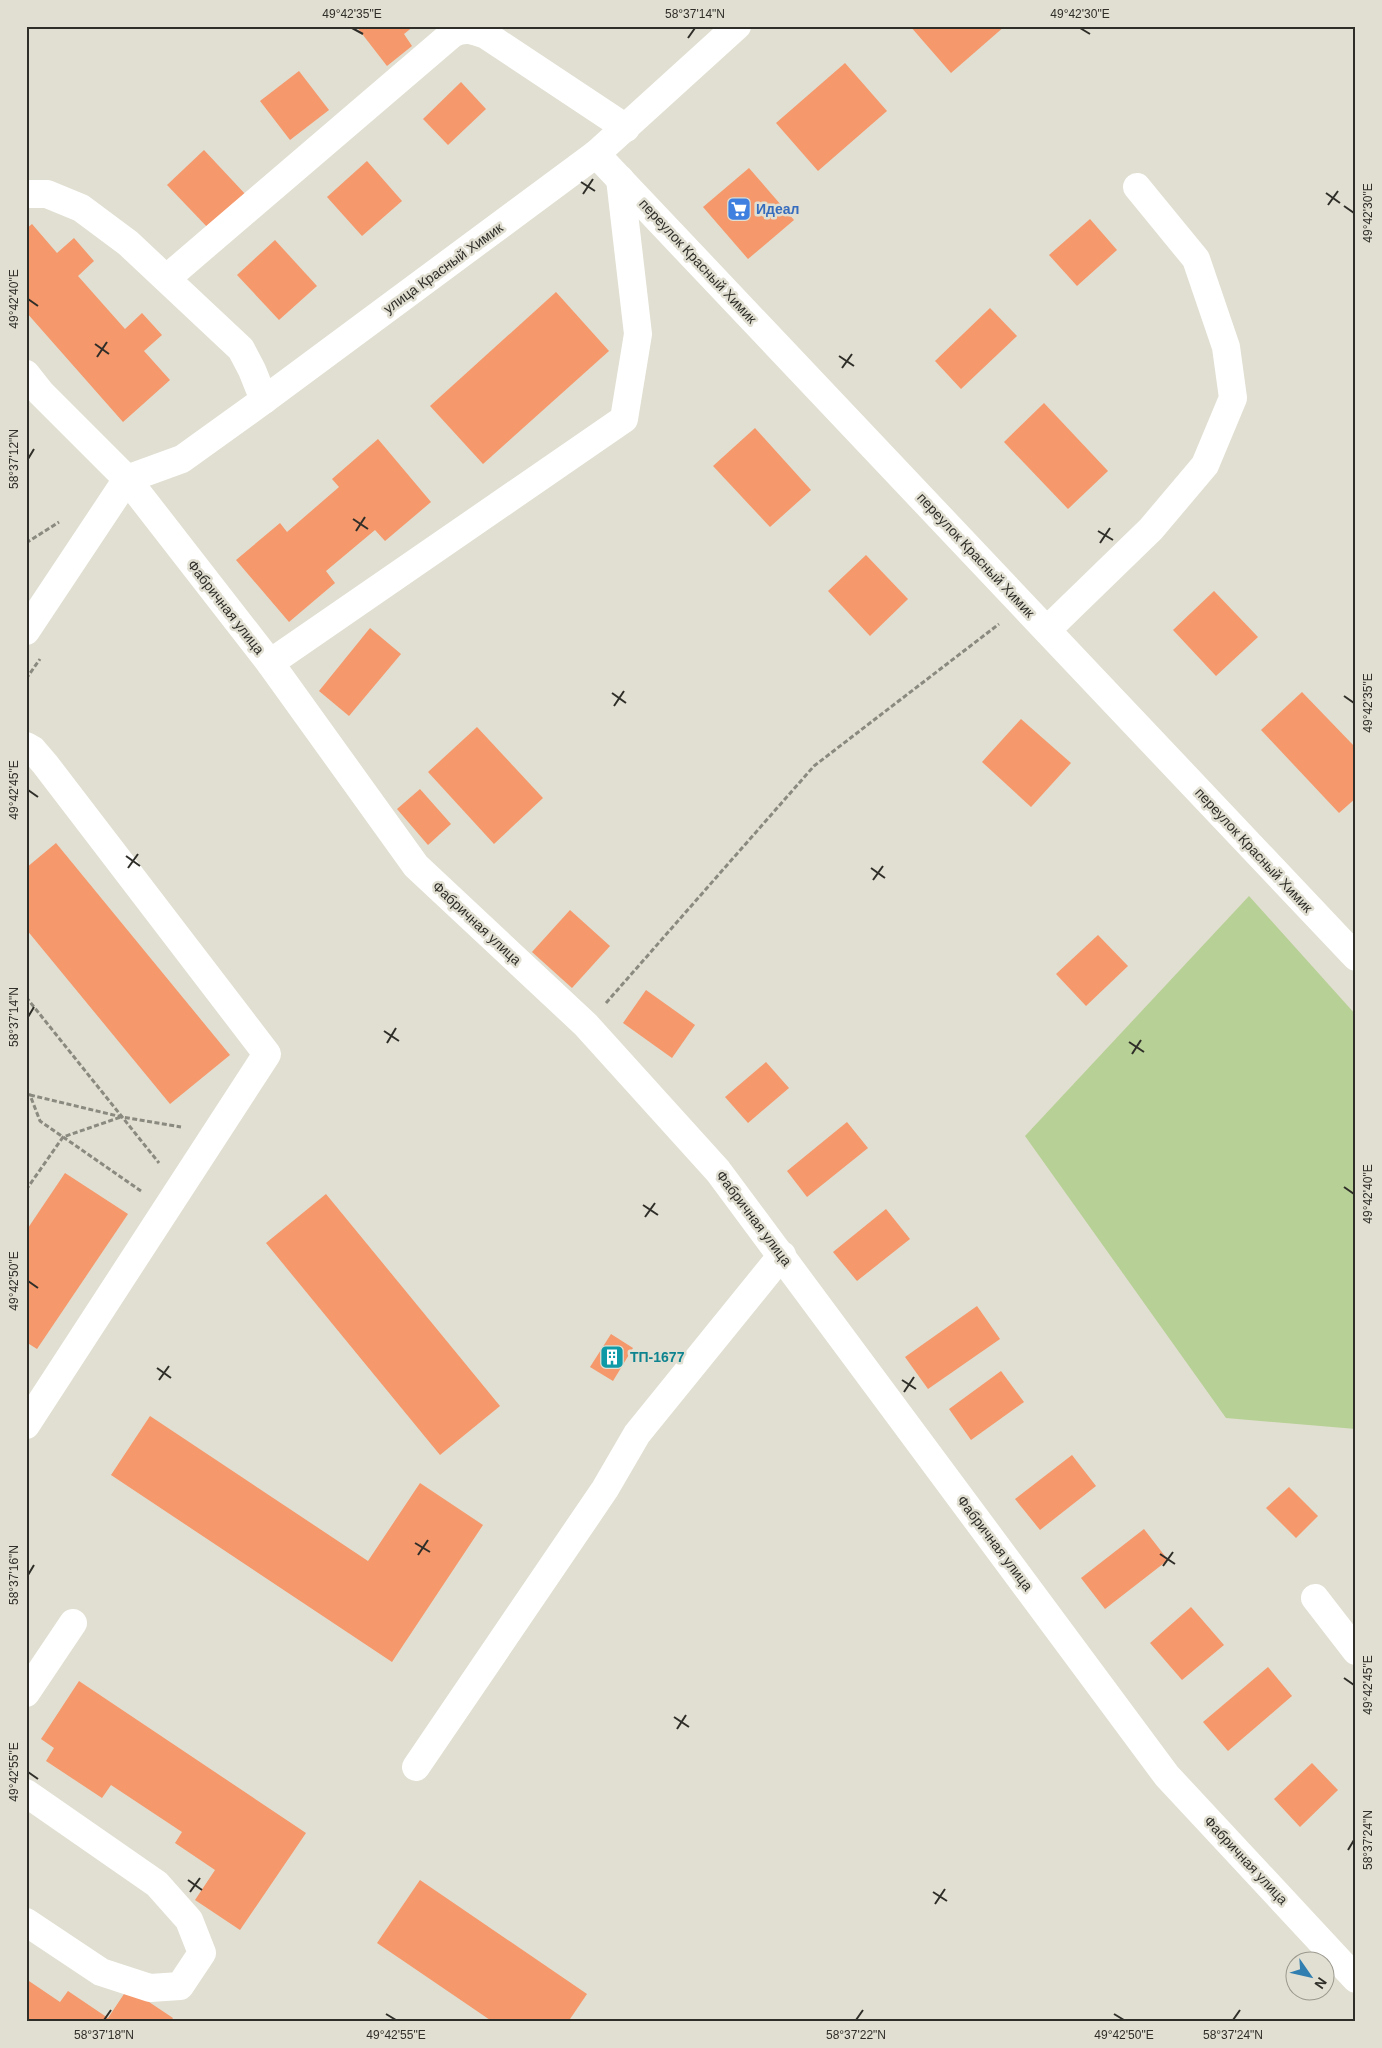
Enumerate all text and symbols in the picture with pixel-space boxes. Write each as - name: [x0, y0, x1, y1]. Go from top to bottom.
- text: 49°42'35"E: [322, 7, 382, 21]
- text: 58°37'14"N: [665, 7, 725, 21]
- text: 49°42'30"E: [1050, 7, 1110, 21]
- text: 49°42'30"E: [1361, 183, 1375, 243]
- street label: переулок Красный Химик: [636, 195, 761, 327]
- supermarket icon: Идеал: [726, 196, 752, 222]
- place label: Идеал: [756, 201, 799, 217]
- street label: улица Красный Химик: [380, 219, 506, 317]
- text: 49°42'40"E: [7, 269, 21, 329]
- text: 58°37'12"N: [7, 429, 21, 489]
- street label: переулок Красный Химик: [914, 489, 1039, 621]
- street label: Фабричная улица: [184, 557, 268, 657]
- text: 49°42'35"E: [1361, 673, 1375, 733]
- text: 49°42'45"E: [7, 760, 21, 820]
- street label: переулок Красный Химик: [1192, 784, 1317, 916]
- street label: Фабричная улица: [430, 878, 525, 968]
- text: 58°37'14"N: [7, 987, 21, 1047]
- text: 49°42'40"E: [1361, 1164, 1375, 1224]
- street label: Фабричная улица: [713, 1167, 795, 1269]
- text: 49°42'50"E: [7, 1251, 21, 1311]
- building icon: ТП-1677: [599, 1344, 625, 1370]
- place label: ТП-1677: [630, 1349, 685, 1365]
- street label: Фабричная улица: [954, 1492, 1036, 1594]
- text: 58°37'16"N: [7, 1545, 21, 1605]
- text: 49°42'45"E: [1361, 1655, 1375, 1715]
- text: 49°42'55"E: [7, 1742, 21, 1802]
- text: 58°37'24"N: [1361, 1810, 1375, 1870]
- street label: Фабричная улица: [1201, 1813, 1291, 1908]
- north arrow: [1284, 1950, 1334, 2000]
- text: N: [1311, 1975, 1330, 1992]
- text: 58°37'18"N: [74, 2028, 134, 2042]
- text: 49°42'55"E: [366, 2028, 426, 2042]
- text: 58°37'22"N: [826, 2028, 886, 2042]
- text: 49°42'50"E: [1094, 2028, 1154, 2042]
- text: 58°37'24"N: [1203, 2028, 1263, 2042]

